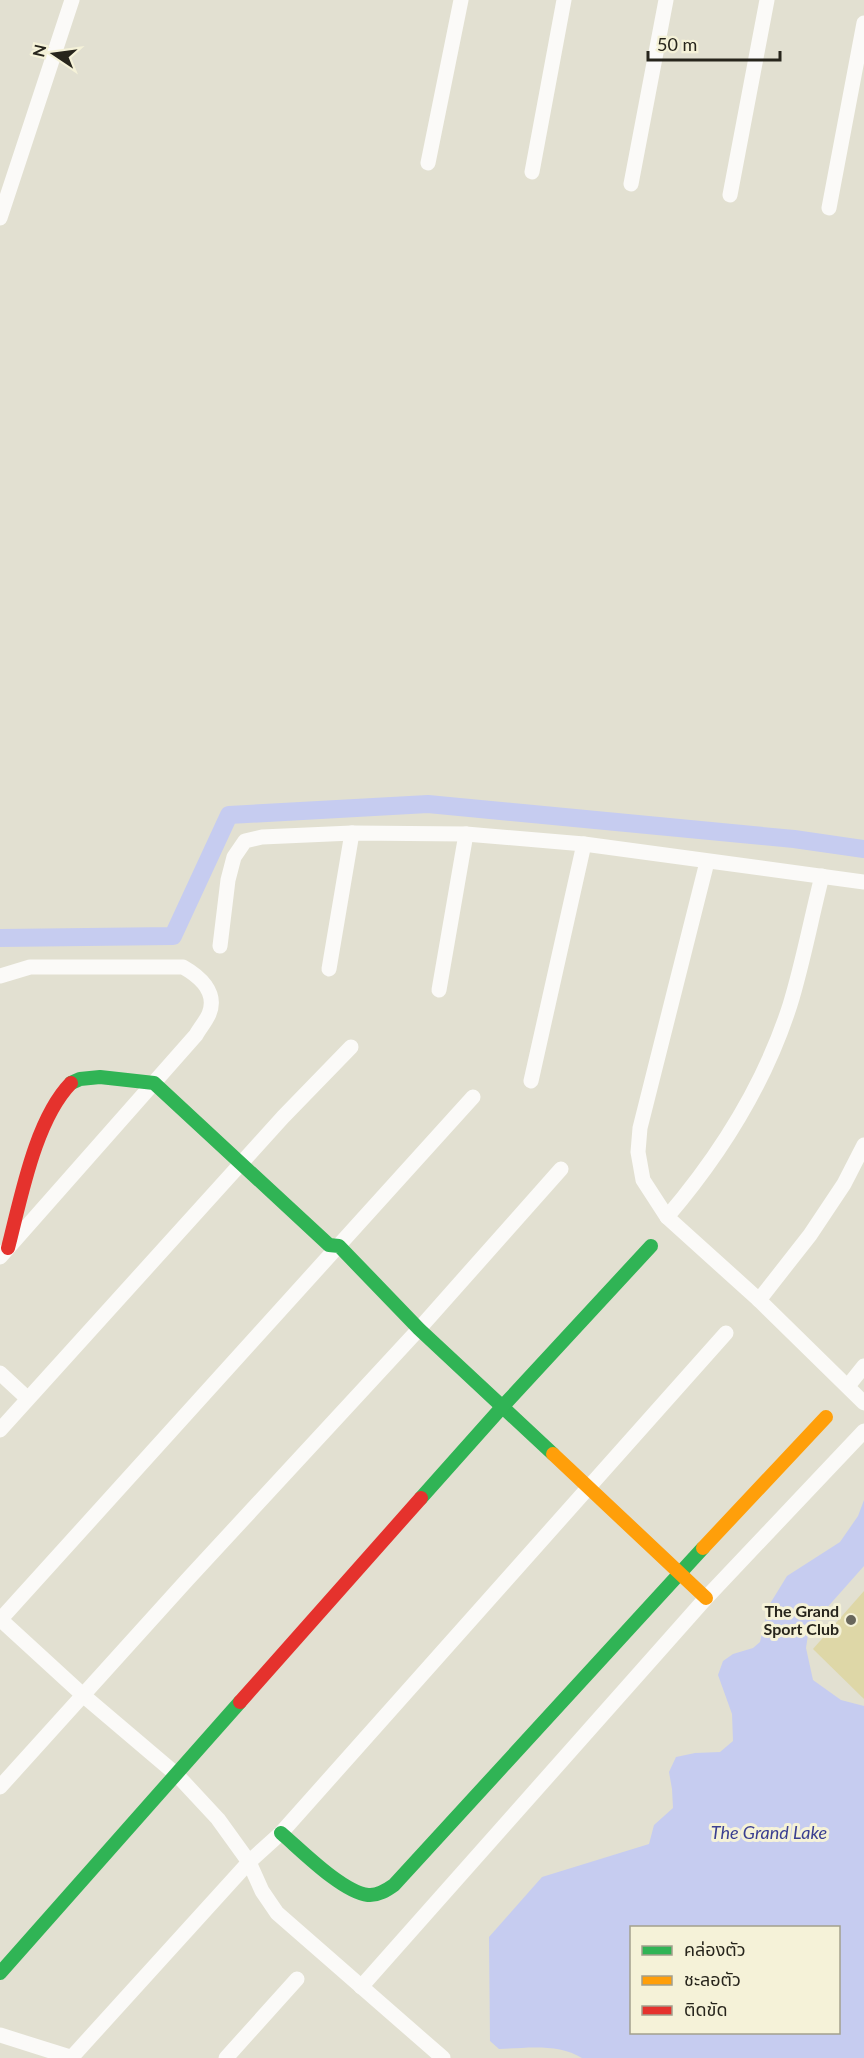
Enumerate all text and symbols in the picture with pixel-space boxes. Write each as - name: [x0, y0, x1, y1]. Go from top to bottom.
- north arrow: [24, 24, 84, 84]
- scale bar: [648, 24, 780, 62]
- text: 50 m: [657, 33, 697, 55]
- text: N: [28, 42, 50, 59]
- place label: The Grand Sport Club: [764, 1601, 839, 1638]
- marker: The Grand Sport Club: [844, 1613, 858, 1627]
- water label: The Grand Lake: [711, 1821, 827, 1843]
- legend: [630, 1926, 840, 2034]
- text: คล่องตัว: [684, 1938, 746, 1960]
- text: ชะลอตัว: [684, 1968, 741, 1990]
- text: ติดขัด: [684, 1998, 727, 2020]

